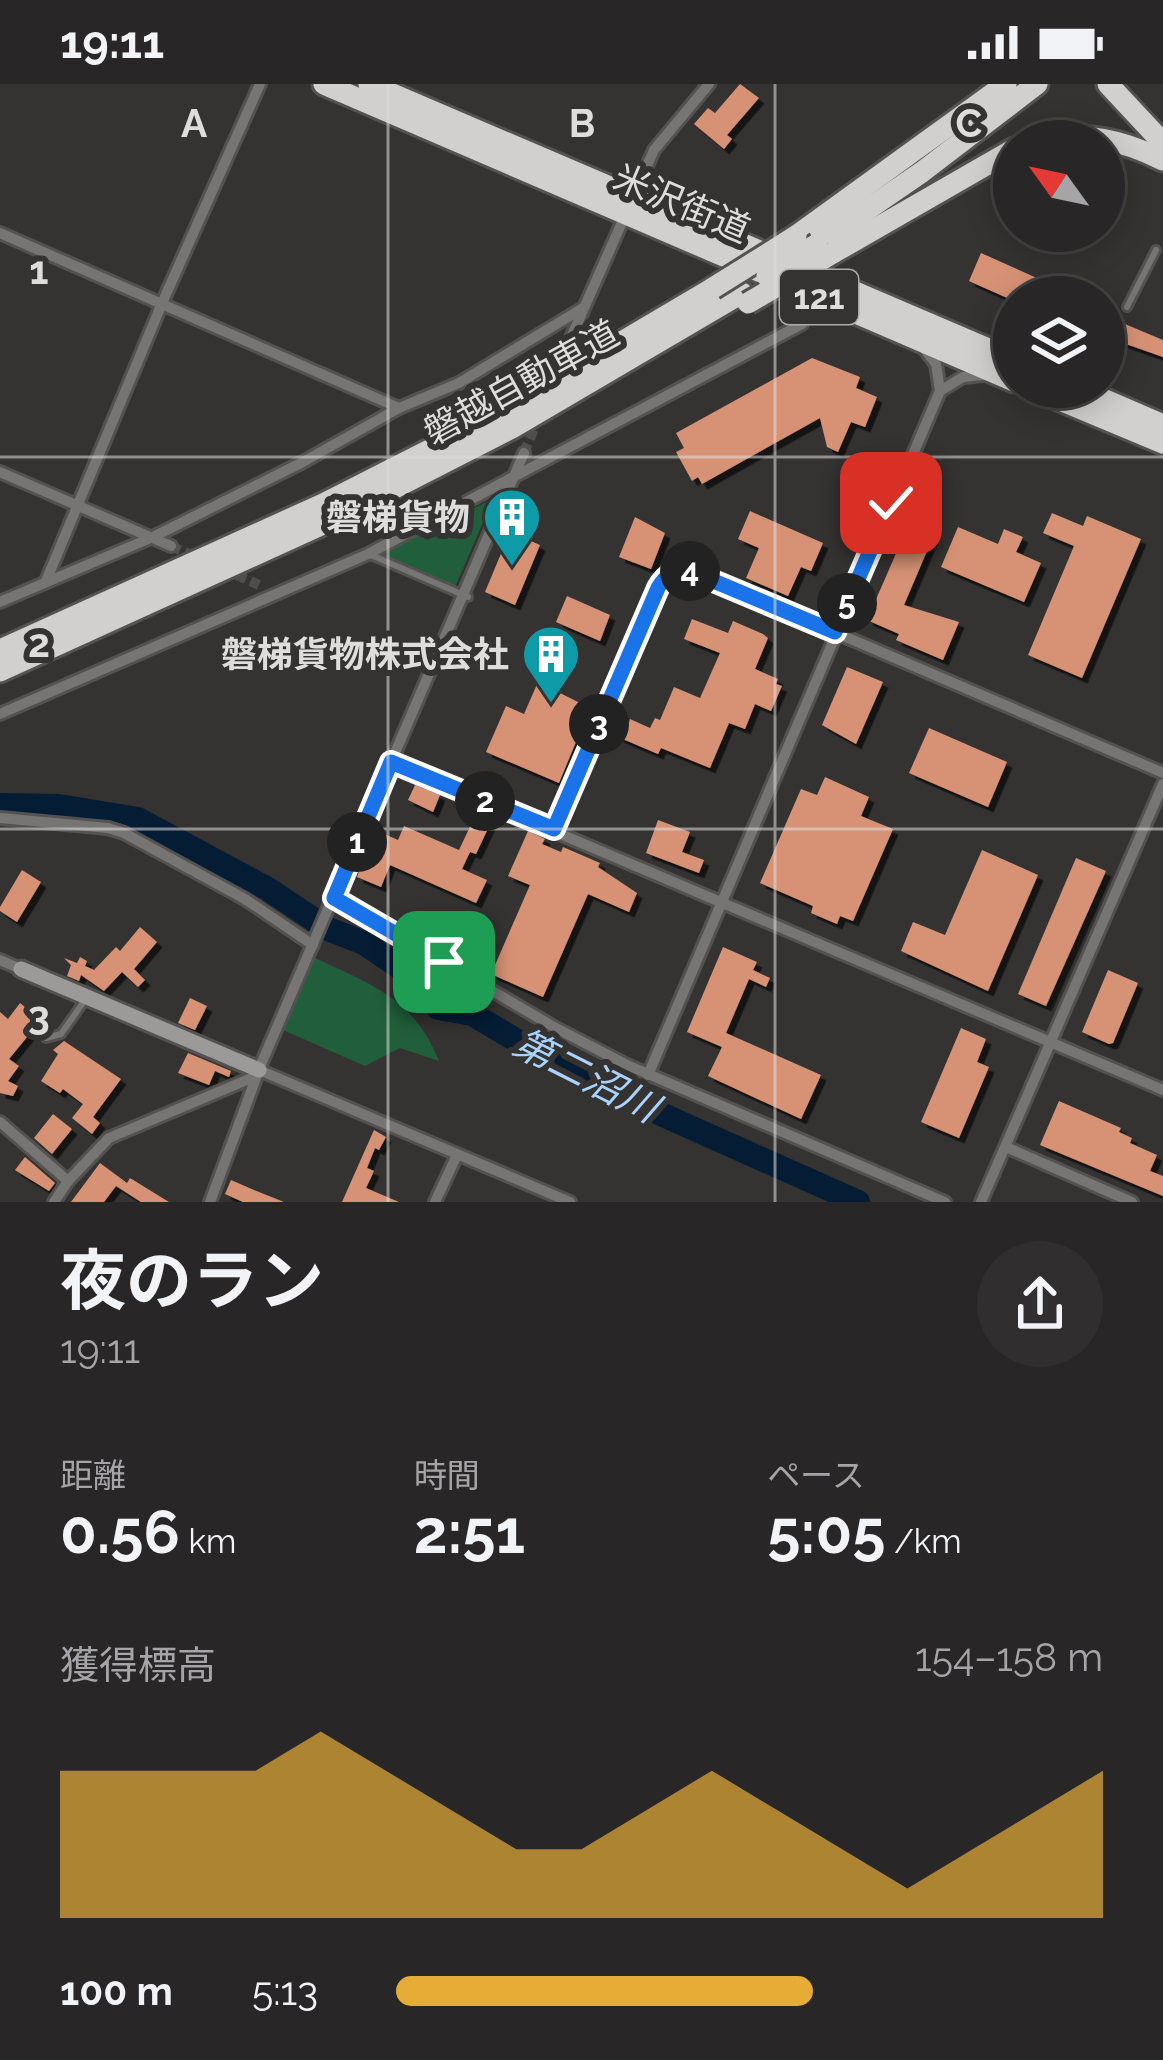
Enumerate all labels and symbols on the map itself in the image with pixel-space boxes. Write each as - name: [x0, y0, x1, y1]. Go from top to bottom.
- text: A: [181, 100, 208, 146]
- text: B: [569, 100, 595, 146]
- text: C: [956, 100, 983, 146]
- north arrow: [993, 120, 1125, 252]
- street label: 米沢街道: [608, 156, 756, 250]
- text: 1: [29, 247, 49, 293]
- road number: 121: [780, 270, 858, 324]
- street label: 磐越自動車道: [416, 311, 626, 453]
- pin: [840, 452, 942, 554]
- building icon: 磐梯貨物: [481, 486, 543, 568]
- place label: 磐梯貨物: [326, 496, 470, 538]
- pin: 4: [660, 541, 720, 601]
- pin: 5: [817, 573, 877, 633]
- text: 2: [28, 620, 50, 666]
- building icon: 磐梯貨物株式会社: [520, 623, 582, 705]
- place label: 磐梯貨物株式会社: [221, 633, 509, 675]
- pin: 3: [569, 694, 629, 754]
- pin: 2: [455, 771, 515, 831]
- pin: 1: [327, 812, 387, 872]
- pin: [393, 911, 495, 1013]
- text: 3: [28, 992, 50, 1038]
- water label: 第二沼川: [506, 1019, 669, 1133]

